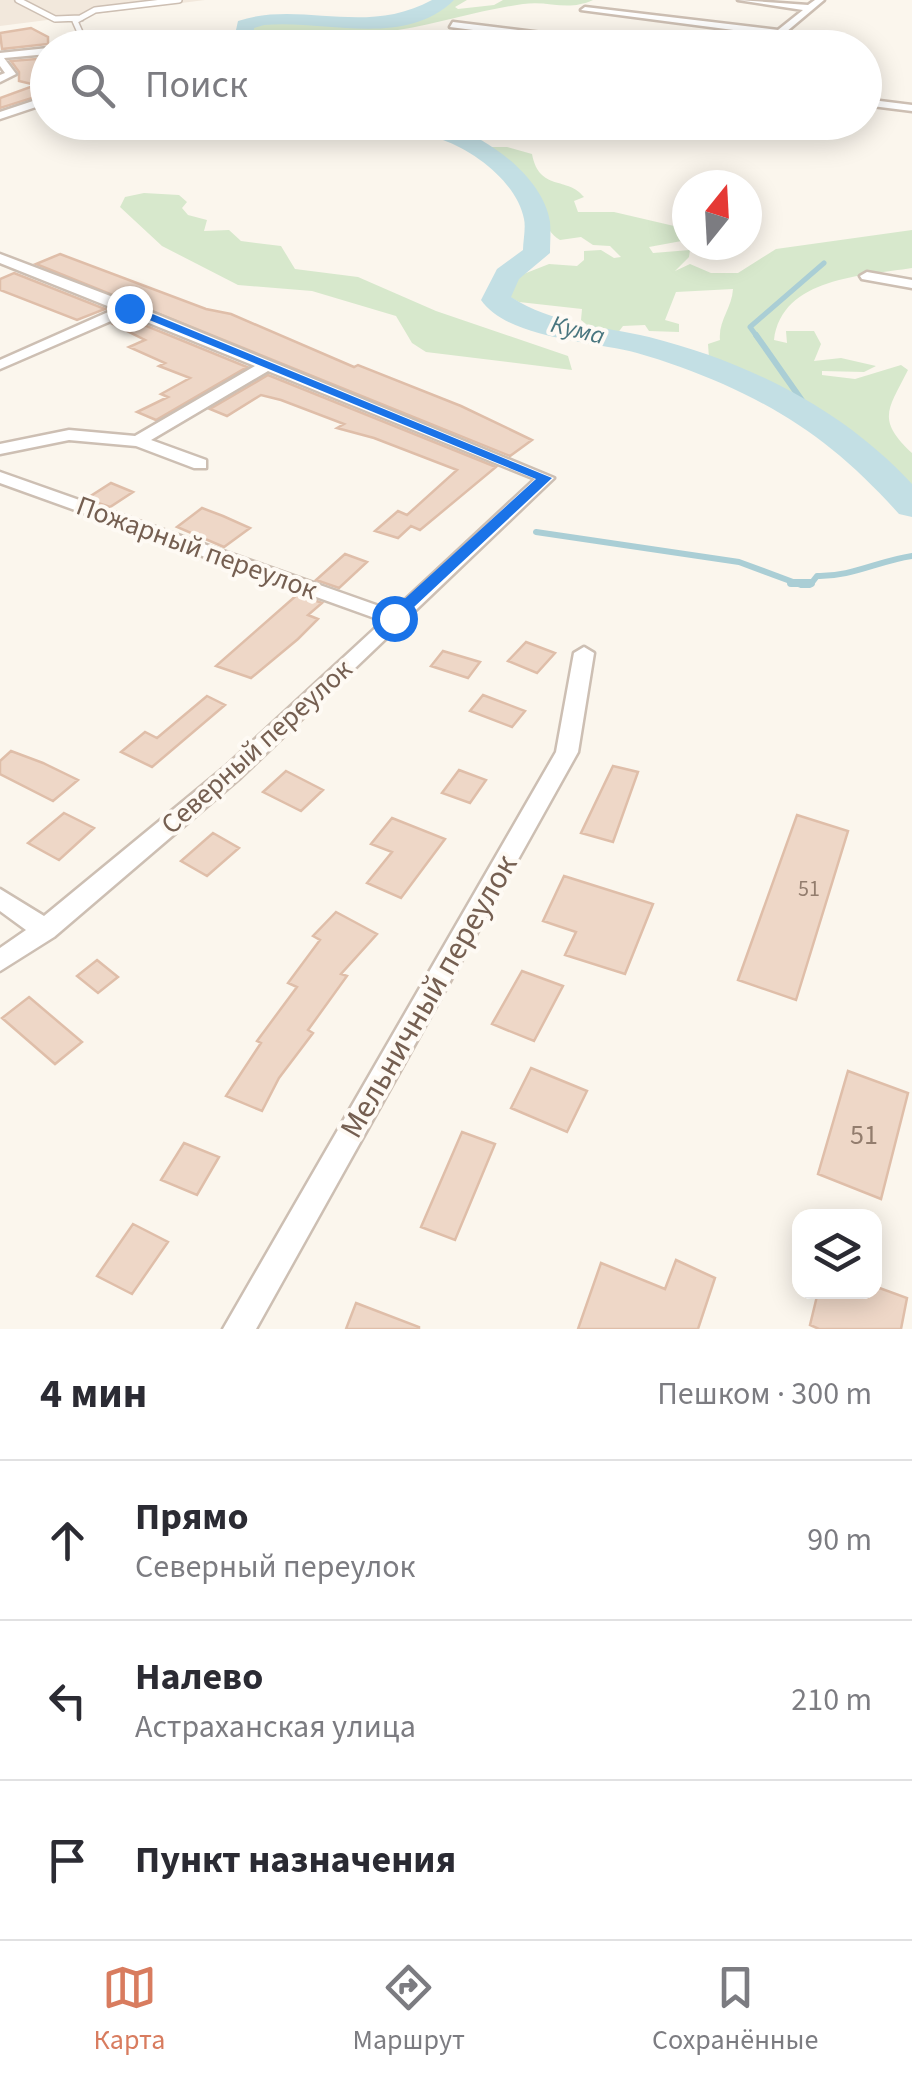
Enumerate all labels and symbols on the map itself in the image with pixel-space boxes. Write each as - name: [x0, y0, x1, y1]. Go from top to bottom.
- north arrow: [672, 170, 762, 260]
- route end: [107, 286, 153, 332]
- water label: Кума: [547, 306, 608, 354]
- street label: Пожарный переулок: [71, 486, 323, 610]
- route start: [372, 596, 418, 642]
- street label: Северный переулок: [152, 650, 361, 844]
- street label: Мельничный переулок: [329, 846, 529, 1147]
- house number: 51: [798, 873, 820, 905]
- house number: 51: [850, 1115, 878, 1155]

